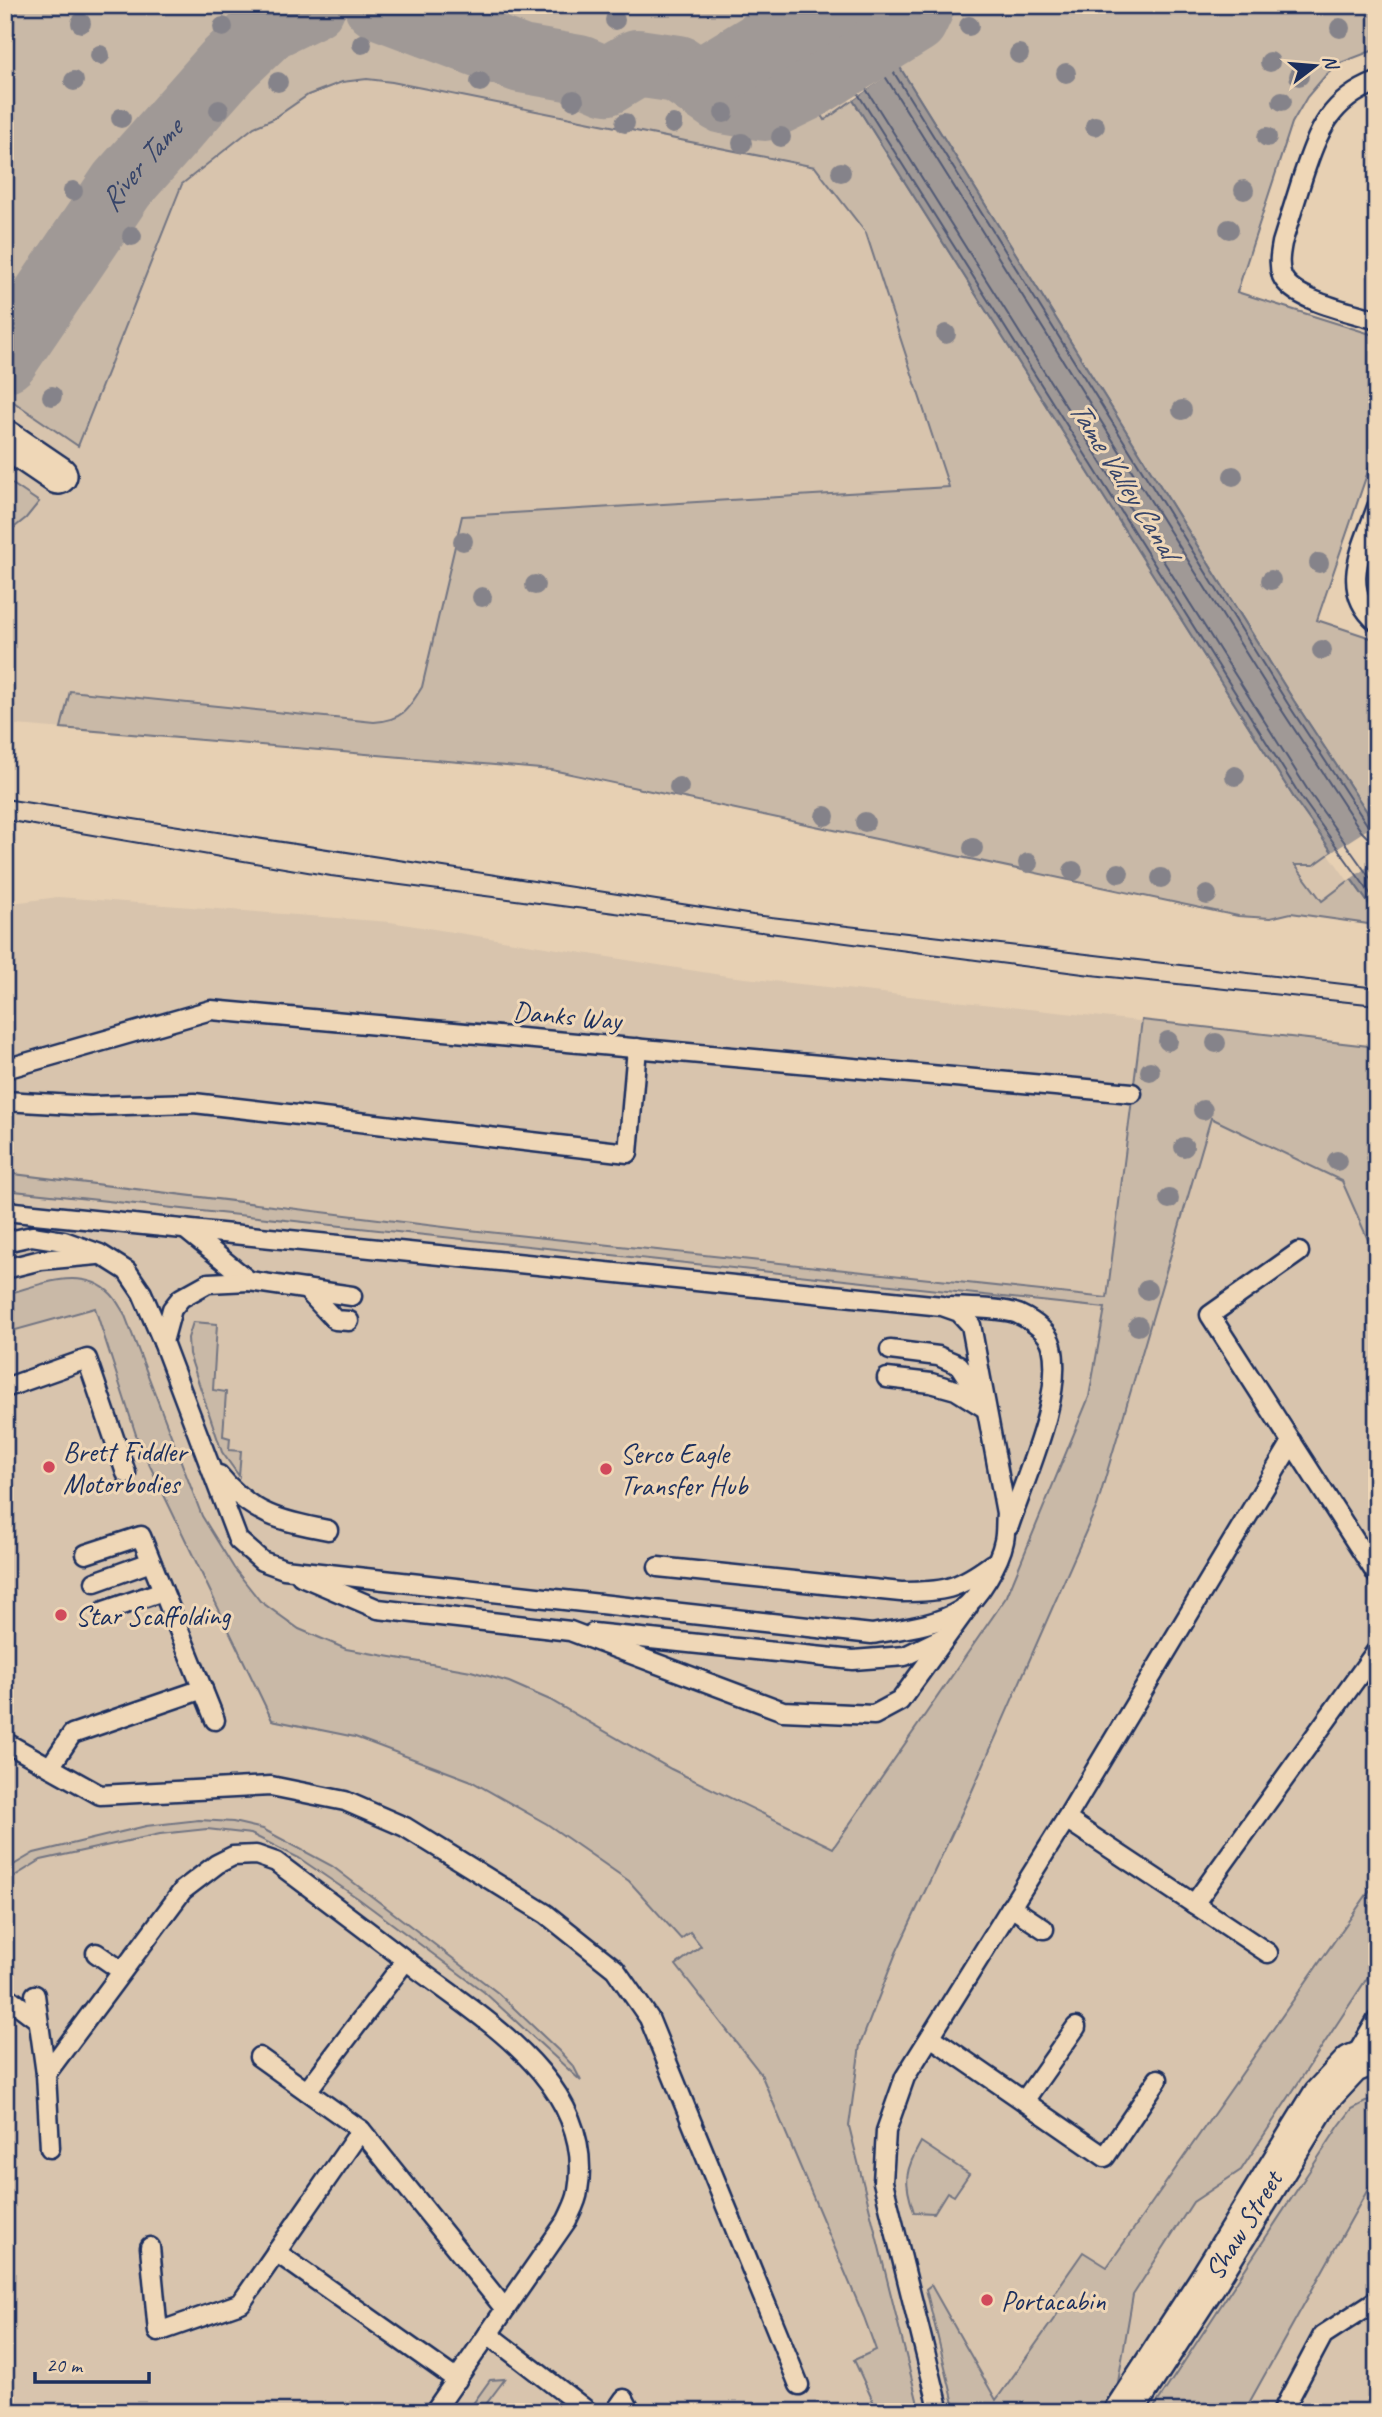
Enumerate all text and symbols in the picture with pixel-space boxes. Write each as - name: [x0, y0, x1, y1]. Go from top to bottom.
- north arrow: [1280, 32, 1350, 102]
- text: N: [1317, 53, 1344, 74]
- water label: River Tame: [91, 108, 193, 218]
- water label: Tame Valley Canal: [1061, 393, 1193, 573]
- street label: Danks Way: [511, 993, 625, 1038]
- place label: Brett Fiddler Motorbodies: [63, 1434, 189, 1501]
- place label: Serco Eagle Transfer Hub: [620, 1436, 749, 1503]
- marker: Brett Fiddler Motorbodies: [41, 1459, 57, 1475]
- marker: Serco Eagle Transfer Hub: [598, 1461, 614, 1477]
- place label: Star Scaffolding: [75, 1598, 231, 1633]
- marker: Star Scaffolding: [53, 1607, 69, 1623]
- street label: Shaw Street: [1196, 2162, 1291, 2286]
- place label: Portacabin: [1001, 2283, 1106, 2318]
- marker: Portacabin: [979, 2292, 995, 2308]
- scale bar: [35, 2340, 149, 2384]
- text: 20 m: [46, 2352, 84, 2378]

